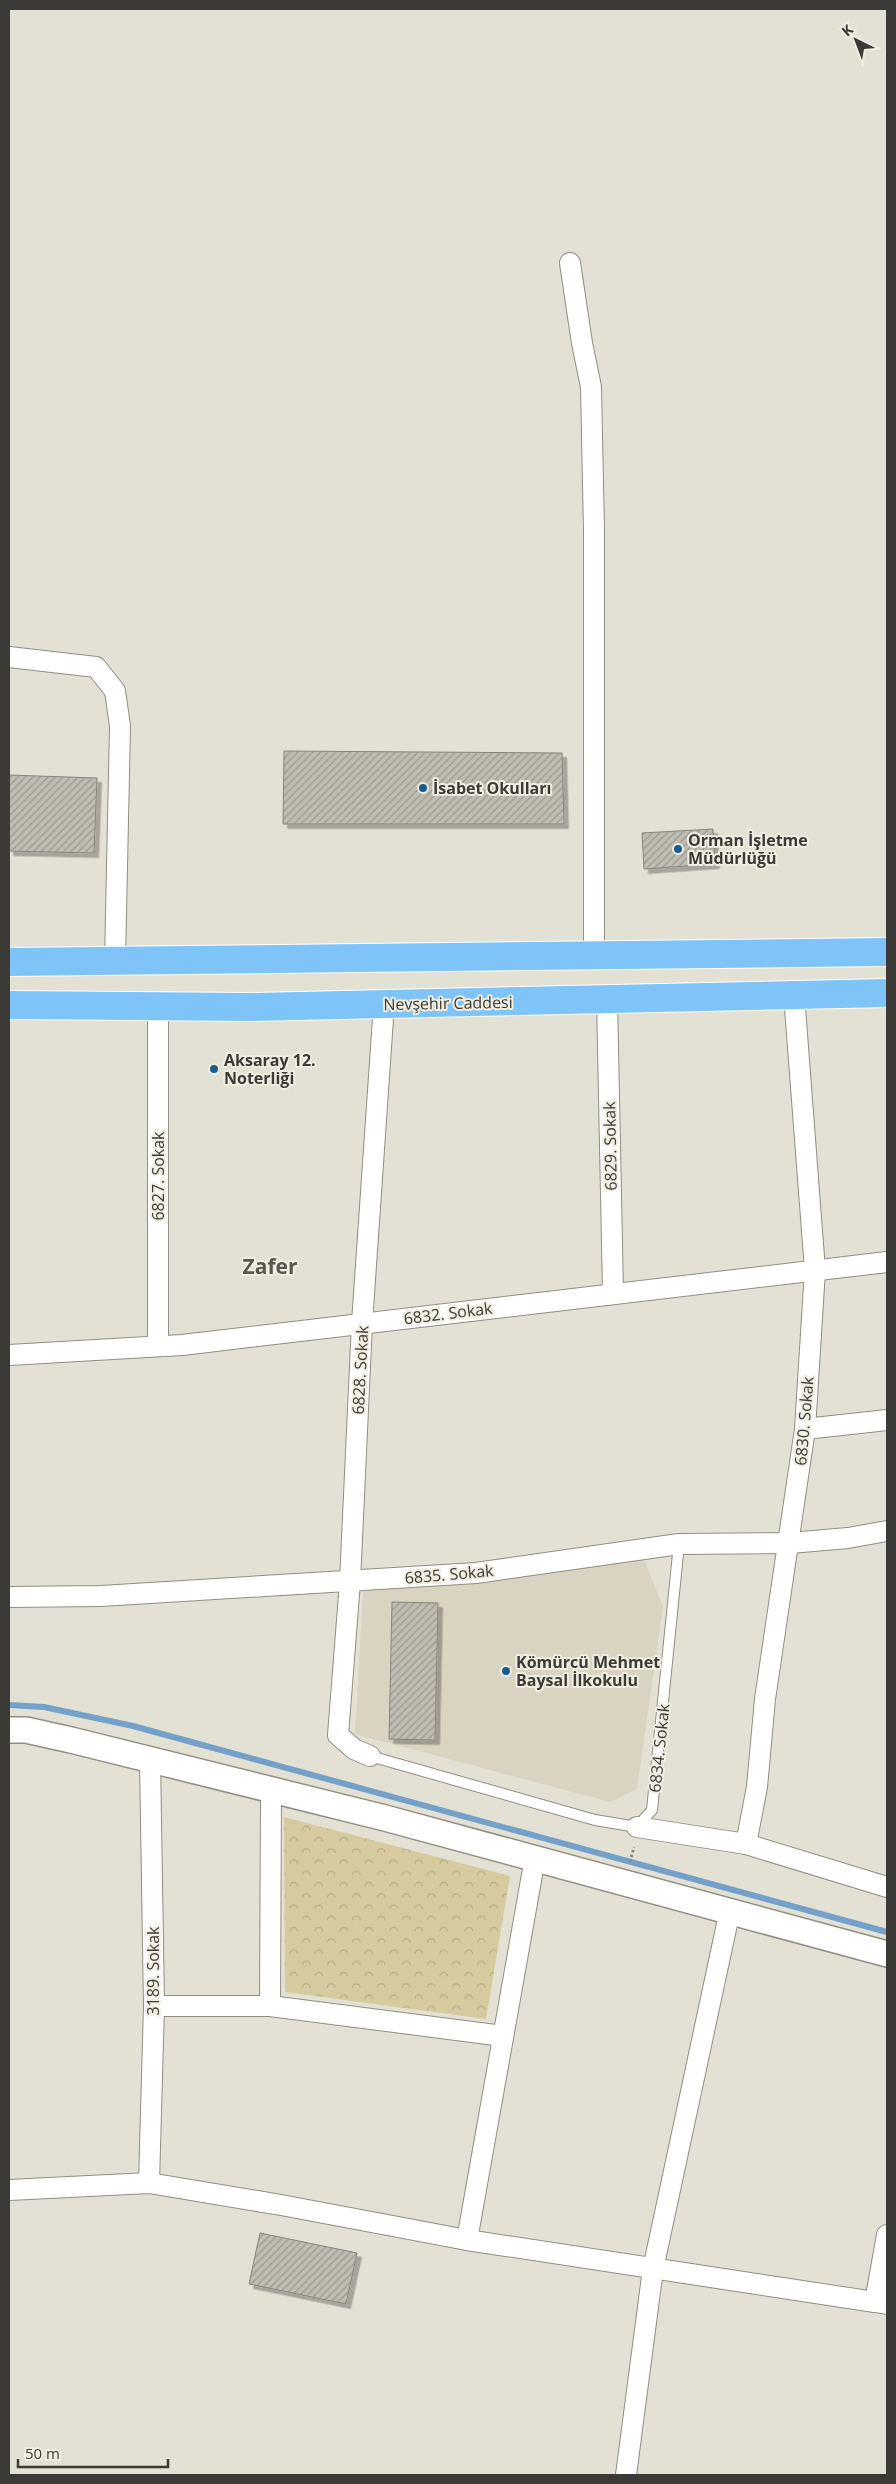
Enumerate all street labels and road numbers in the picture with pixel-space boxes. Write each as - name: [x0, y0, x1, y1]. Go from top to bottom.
- street label: Nevşehir Caddesi: [383, 991, 513, 1015]
- street label: 6829. Sokak: [598, 1101, 622, 1191]
- street label: 6827. Sokak: [147, 1131, 169, 1221]
- street label: 6832. Sokak: [402, 1297, 494, 1329]
- street label: 6828. Sokak: [347, 1324, 373, 1415]
- street label: 6830. Sokak: [789, 1375, 819, 1466]
- street label: 6835. Sokak: [404, 1559, 495, 1589]
- street label: 6834. Sokak: [643, 1702, 675, 1793]
- street label: 3189. Sokak: [142, 1926, 164, 2016]

